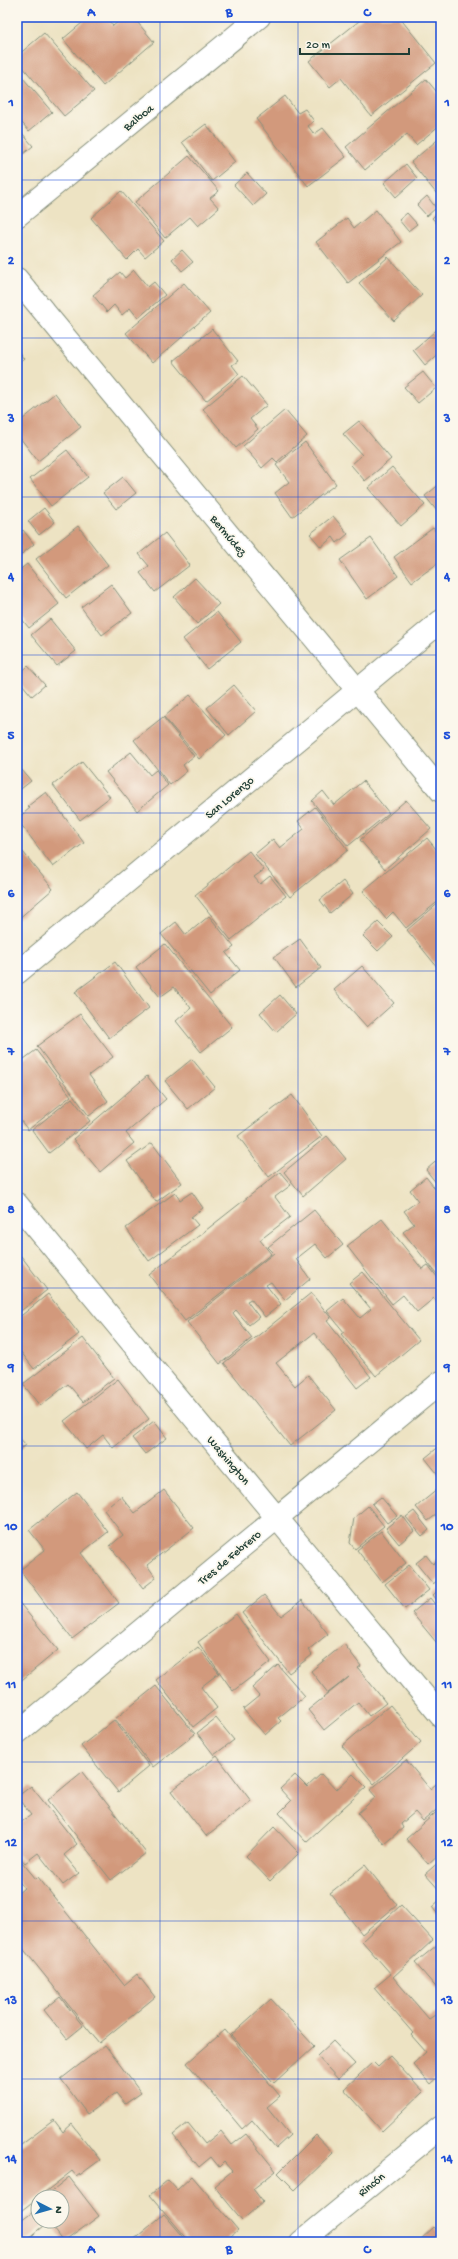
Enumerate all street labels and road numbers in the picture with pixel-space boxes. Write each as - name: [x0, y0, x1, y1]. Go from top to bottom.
- street label: Balboa: [121, 102, 157, 136]
- street label: Bermúdez: [206, 512, 249, 560]
- street label: San Lorenzo: [203, 774, 257, 823]
- street label: Washington: [203, 1434, 252, 1489]
- street label: Tres de Febrero: [195, 1528, 265, 1590]
- street label: Rincón: [356, 2170, 389, 2201]

